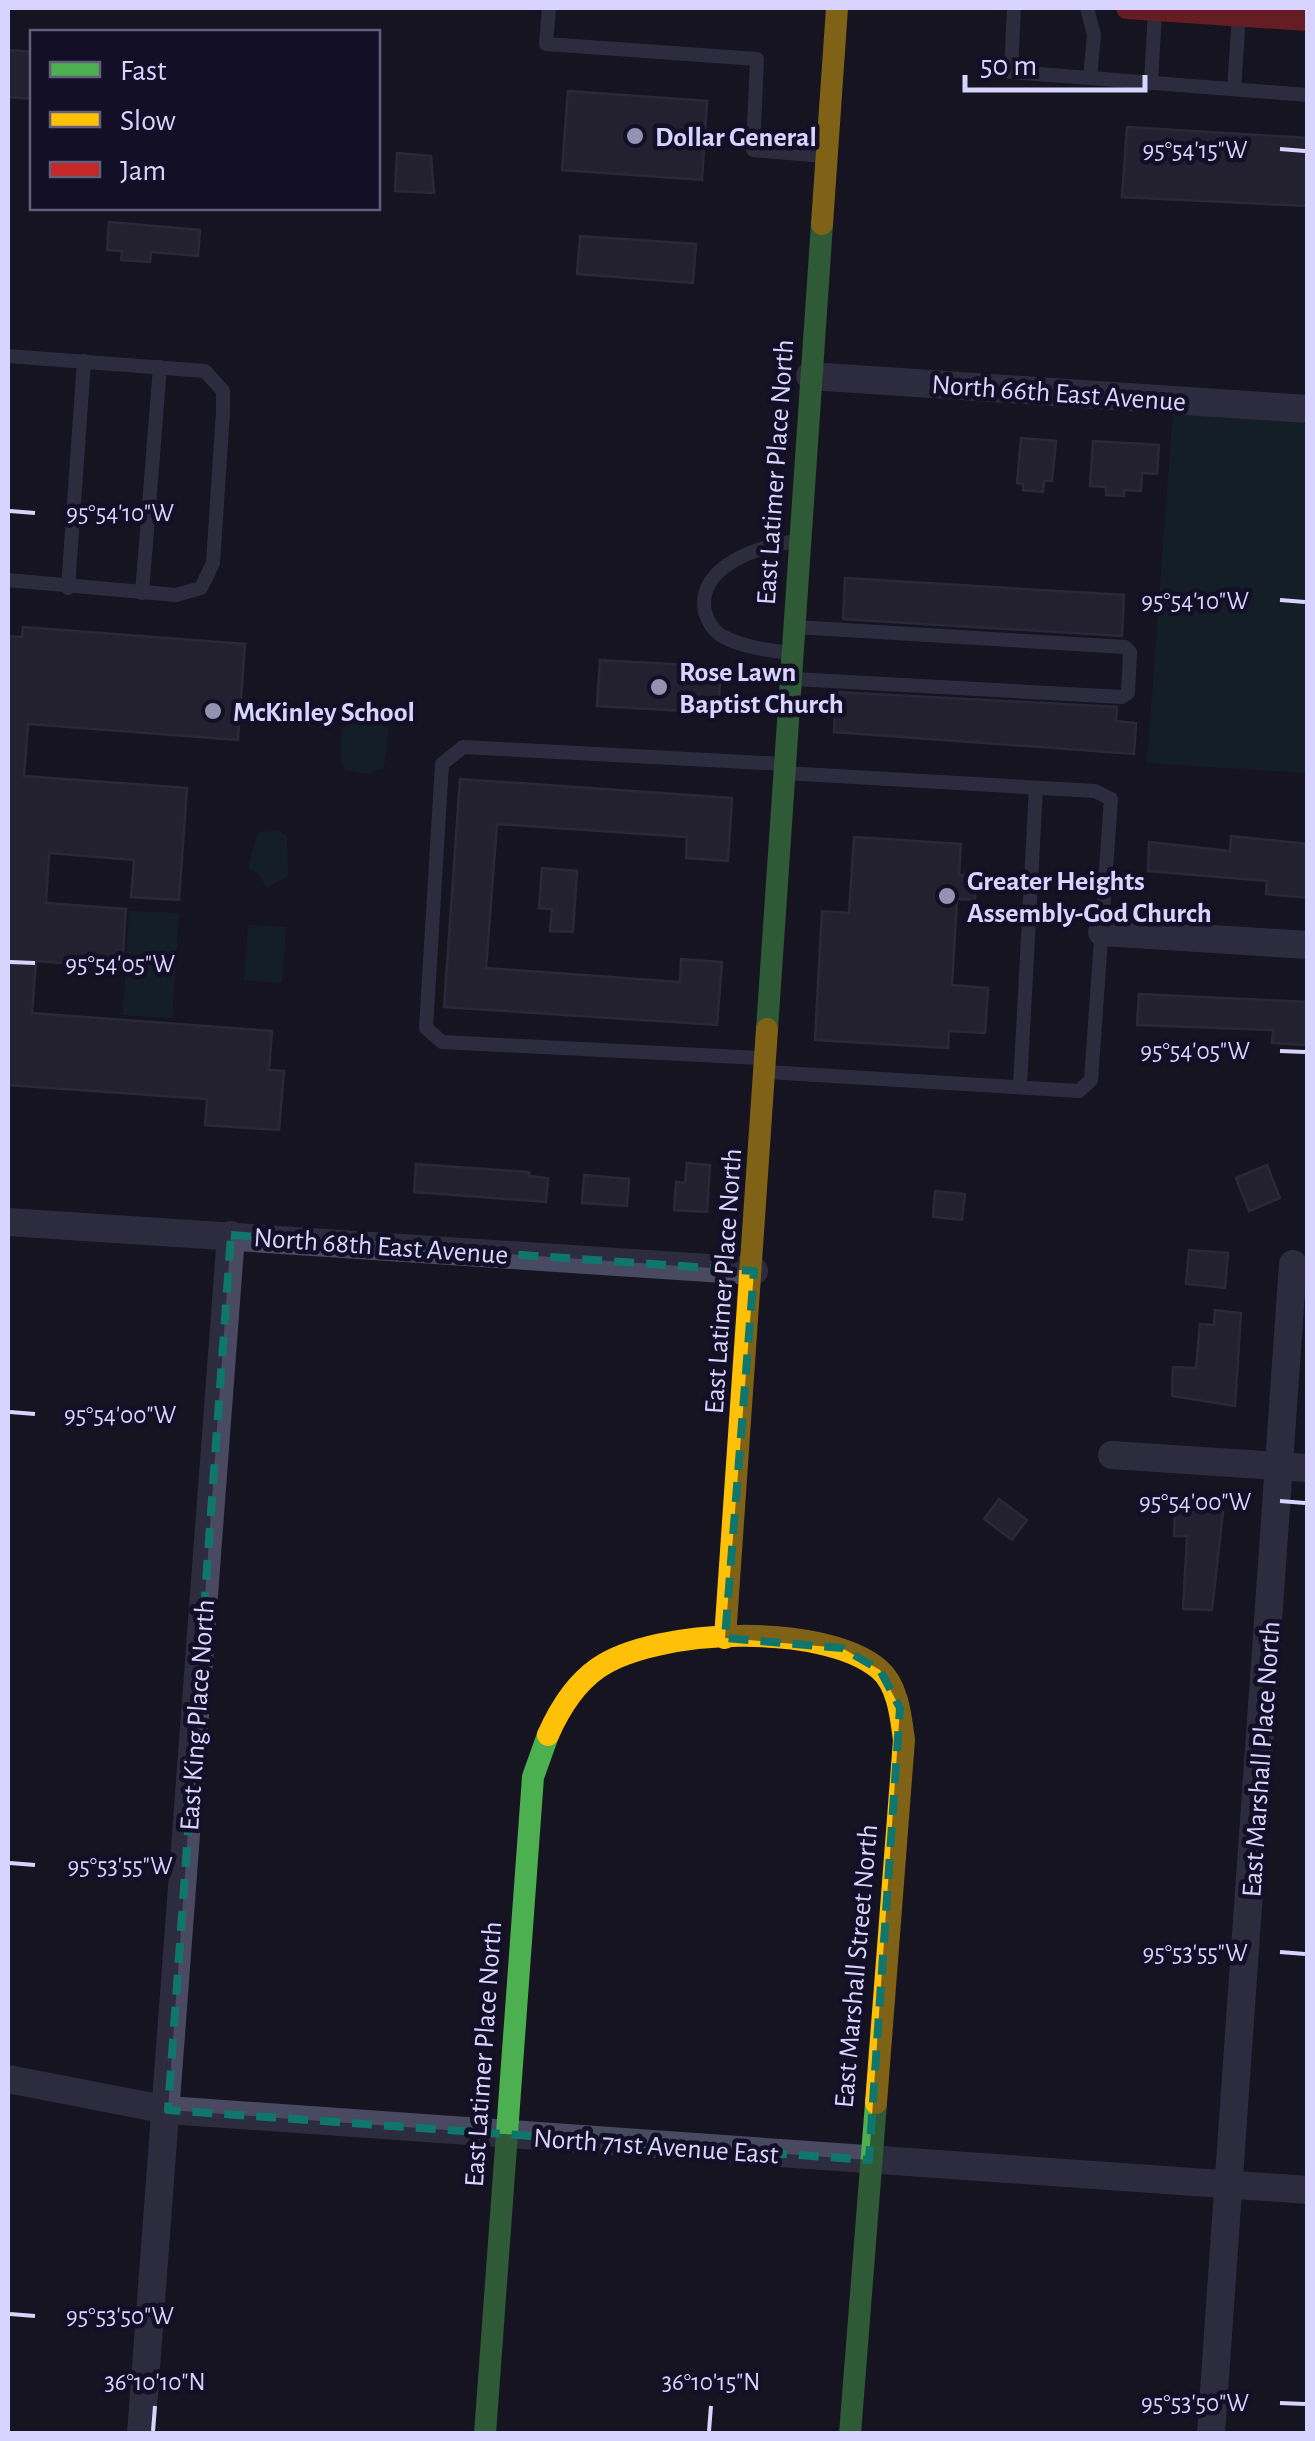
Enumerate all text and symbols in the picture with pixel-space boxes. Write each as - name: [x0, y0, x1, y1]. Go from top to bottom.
- legend: [30, 30, 380, 210]
- scale bar: [965, 30, 1145, 92]
- text: 50 m: [980, 51, 1037, 81]
- text: Fast: [120, 56, 167, 86]
- text: Slow: [120, 106, 176, 136]
- place label: Dollar General: [655, 124, 817, 152]
- marker: Dollar General: [624, 125, 646, 147]
- text: 95°54'15"W: [1143, 138, 1248, 163]
- text: Jam: [120, 156, 166, 186]
- street label: East Latimer Place North: [753, 338, 799, 606]
- street label: North 66th East Avenue: [931, 371, 1187, 417]
- text: 95°54'10"W: [66, 501, 174, 526]
- text: 95°54'10"W: [1141, 589, 1249, 614]
- place label: Rose Lawn Baptist Church: [679, 659, 844, 719]
- marker: Rose Lawn Baptist Church: [648, 676, 670, 698]
- place label: McKinley School: [233, 699, 415, 727]
- marker: McKinley School: [202, 700, 224, 722]
- place label: Greater Heights Assembly-God Church: [967, 868, 1212, 928]
- marker: Greater Heights Assembly-God Church: [936, 885, 958, 907]
- text: 95°54'05"W: [65, 952, 175, 977]
- text: 95°54'05"W: [1140, 1039, 1250, 1064]
- street label: East Latimer Place North: [701, 1147, 747, 1415]
- street label: North 68th East Avenue: [253, 1224, 509, 1270]
- text: 95°54'00"W: [64, 1403, 177, 1428]
- text: 95°54'00"W: [1139, 1490, 1252, 1515]
- street label: East King Place North: [176, 1599, 220, 1832]
- street label: East Marshall Place North: [1238, 1620, 1286, 1898]
- street label: East Marshall Street North: [831, 1823, 883, 2109]
- text: 95°53'55"W: [67, 1854, 173, 1879]
- street label: East Latimer Place North: [461, 1920, 507, 2188]
- text: 95°53'55"W: [1142, 1941, 1248, 1966]
- street label: North 71st Avenue East: [532, 2124, 780, 2170]
- text: 95°53'50"W: [66, 2304, 175, 2329]
- text: 36°10'10"N: [104, 2370, 206, 2395]
- text: 36°10'15"N: [662, 2370, 760, 2395]
- text: 95°53'50"W: [1141, 2391, 1250, 2416]

